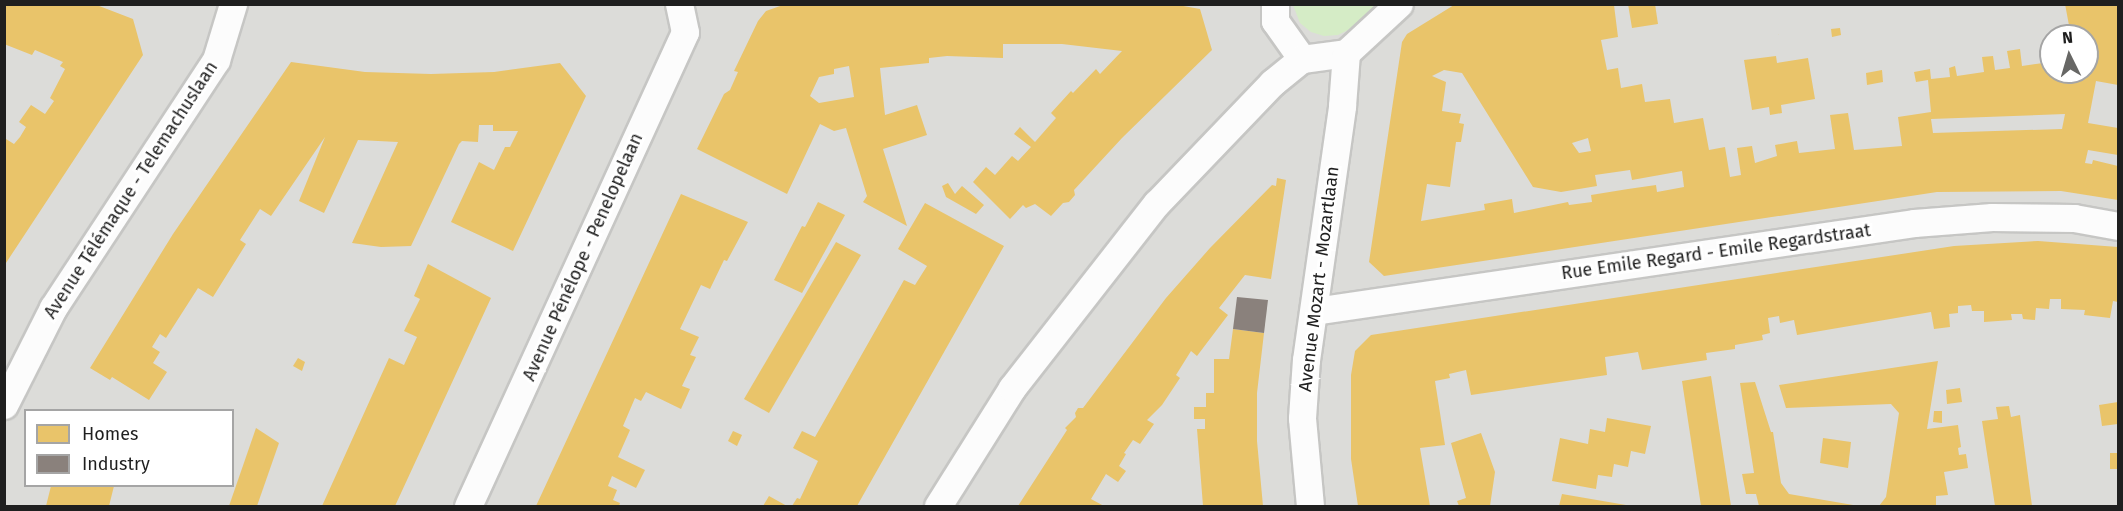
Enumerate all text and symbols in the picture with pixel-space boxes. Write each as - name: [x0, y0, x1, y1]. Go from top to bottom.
- north arrow: [2039, 24, 2099, 84]
- text: N: [2061, 28, 2074, 47]
- street label: Avenue Télémaque - Telemachuslaan: [40, 57, 222, 323]
- street label: Avenue Pénélope - Penelopelaan: [518, 130, 648, 384]
- street label: Avenue Mozart - Mozartlaan: [1294, 165, 1344, 393]
- street label: Rue Emile Regard - Emile Regardstraat: [1560, 220, 1872, 284]
- legend: [24, 409, 234, 487]
- text: Homes: [82, 423, 138, 445]
- text: Industry: [82, 453, 150, 475]

